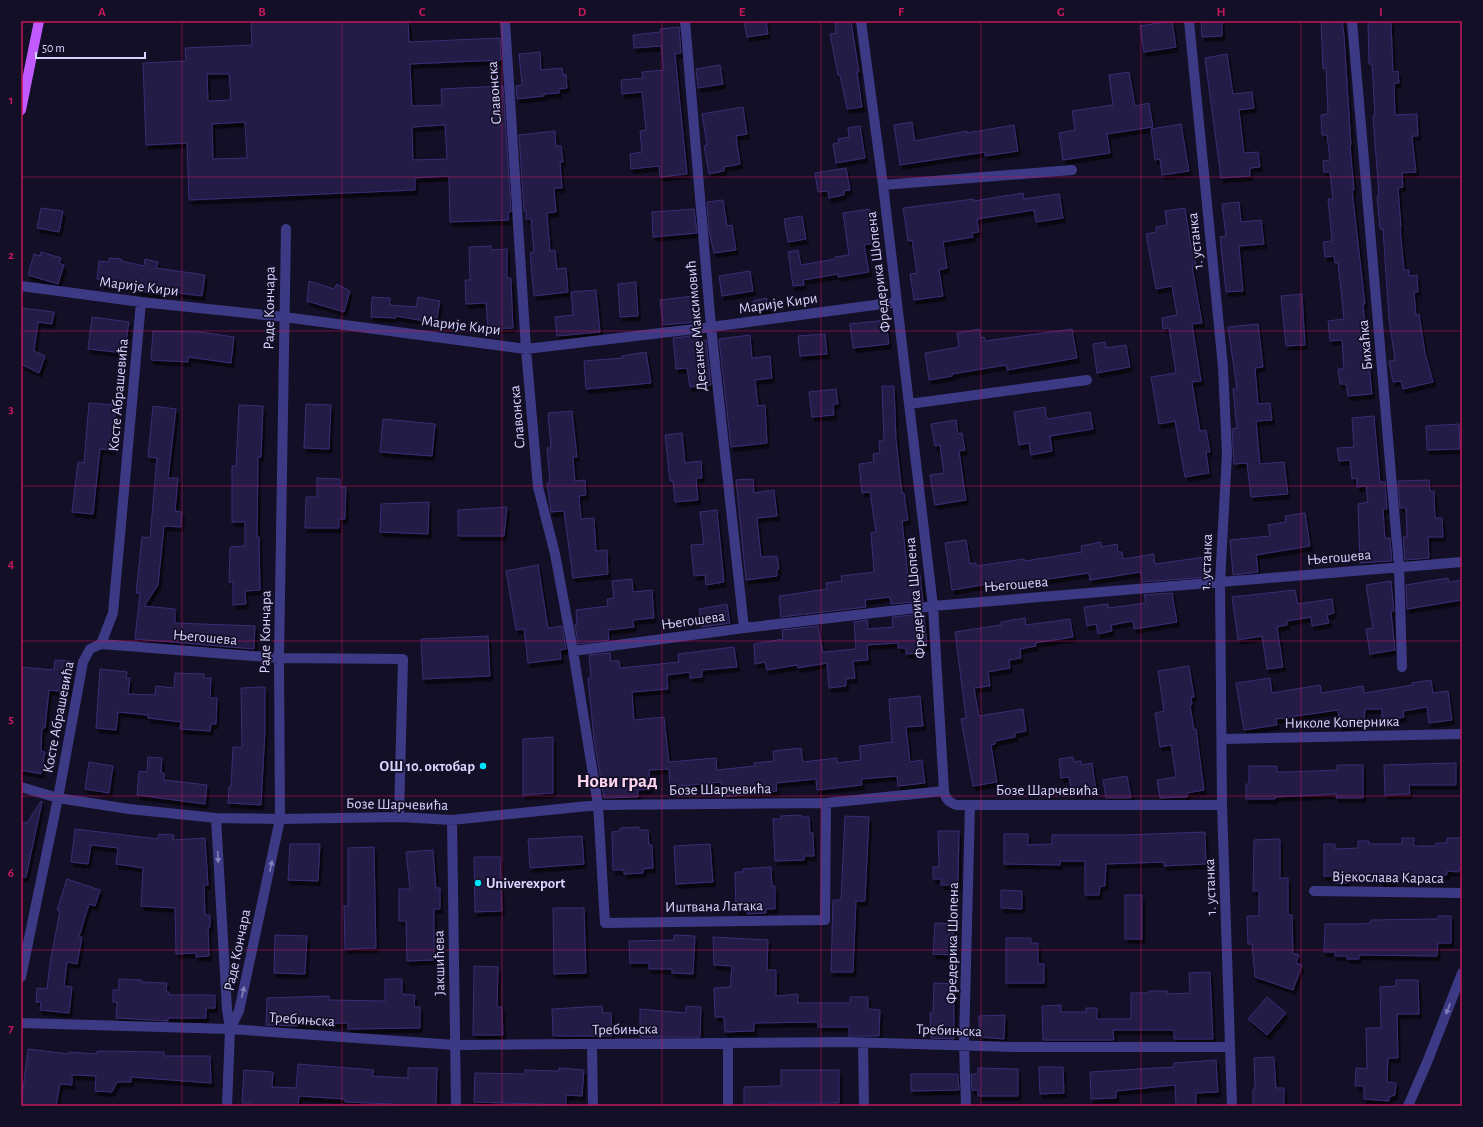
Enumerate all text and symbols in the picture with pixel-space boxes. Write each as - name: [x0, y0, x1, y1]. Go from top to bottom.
- text: A: [98, 6, 106, 19]
- text: B: [258, 6, 266, 19]
- text: C: [419, 6, 426, 19]
- text: D: [578, 6, 587, 19]
- text: E: [739, 6, 746, 19]
- text: F: [898, 6, 905, 19]
- text: G: [1057, 6, 1065, 19]
- text: H: [1216, 6, 1226, 19]
- text: I: [1379, 6, 1383, 19]
- scale bar: [36, 34, 145, 60]
- text: 50 m: [42, 42, 65, 54]
- street label: Славонска: [485, 61, 504, 125]
- text: 1: [9, 94, 13, 107]
- street label: Фредерика Шопена: [864, 211, 893, 333]
- street label: 1. устанка: [1185, 212, 1206, 270]
- text: 2: [8, 249, 14, 262]
- street label: Десанке Максимовић: [683, 260, 710, 392]
- street label: Раде Кончара: [261, 266, 278, 350]
- street label: Марије Кири: [98, 274, 180, 299]
- street label: Марије Кири: [737, 291, 819, 316]
- street label: Марије Кири: [420, 313, 502, 338]
- street label: Бихаћка: [1356, 319, 1375, 371]
- street label: Косте Абрашевића: [106, 338, 131, 452]
- street label: Славонска: [507, 384, 528, 449]
- text: 3: [8, 403, 14, 416]
- street label: 1. устанка: [1198, 533, 1215, 591]
- street label: Фредерика Шопена: [903, 537, 928, 659]
- street label: Његошева: [1306, 547, 1372, 568]
- text: 4: [8, 558, 15, 571]
- street label: Његошева: [983, 574, 1049, 595]
- street label: Раде Кончара: [257, 590, 274, 674]
- street label: Његошева: [660, 609, 726, 632]
- street label: Његошева: [172, 627, 238, 648]
- street label: Косте Абрашевића: [40, 660, 77, 774]
- text: 5: [8, 713, 14, 726]
- street label: Николе Коперника: [1284, 714, 1400, 731]
- place label: ОШ 10. октобар: [379, 759, 475, 774]
- marker: ОШ 10. октобар: [478, 761, 488, 771]
- district label: Нови град: [576, 772, 658, 791]
- street label: Бозе Шарчевића: [669, 781, 772, 798]
- street label: Бозе Шарчевића: [996, 783, 1098, 798]
- street label: Бозе Шарчевића: [346, 796, 449, 813]
- one-way arrow: [214, 851, 221, 863]
- street label: 1. устанка: [1202, 858, 1219, 916]
- one-way arrow: [268, 859, 274, 872]
- text: 6: [8, 867, 14, 880]
- street label: Вјекослава Караса: [1332, 869, 1444, 886]
- place label: Univerexport: [486, 876, 565, 891]
- marker: Univerexport: [473, 878, 483, 888]
- street label: Фредерика Шопена: [944, 882, 961, 1004]
- street label: Иштвана Латака: [665, 898, 763, 915]
- street label: Раде Кончара: [222, 908, 254, 992]
- street label: Јакшићева: [431, 930, 448, 996]
- one-way arrow: [240, 986, 246, 999]
- one-way arrow: [1444, 1004, 1450, 1016]
- street label: Требињска: [269, 1010, 335, 1029]
- street label: Требињска: [592, 1021, 658, 1038]
- text: 7: [8, 1022, 14, 1035]
- street label: Требињска: [916, 1022, 982, 1039]

